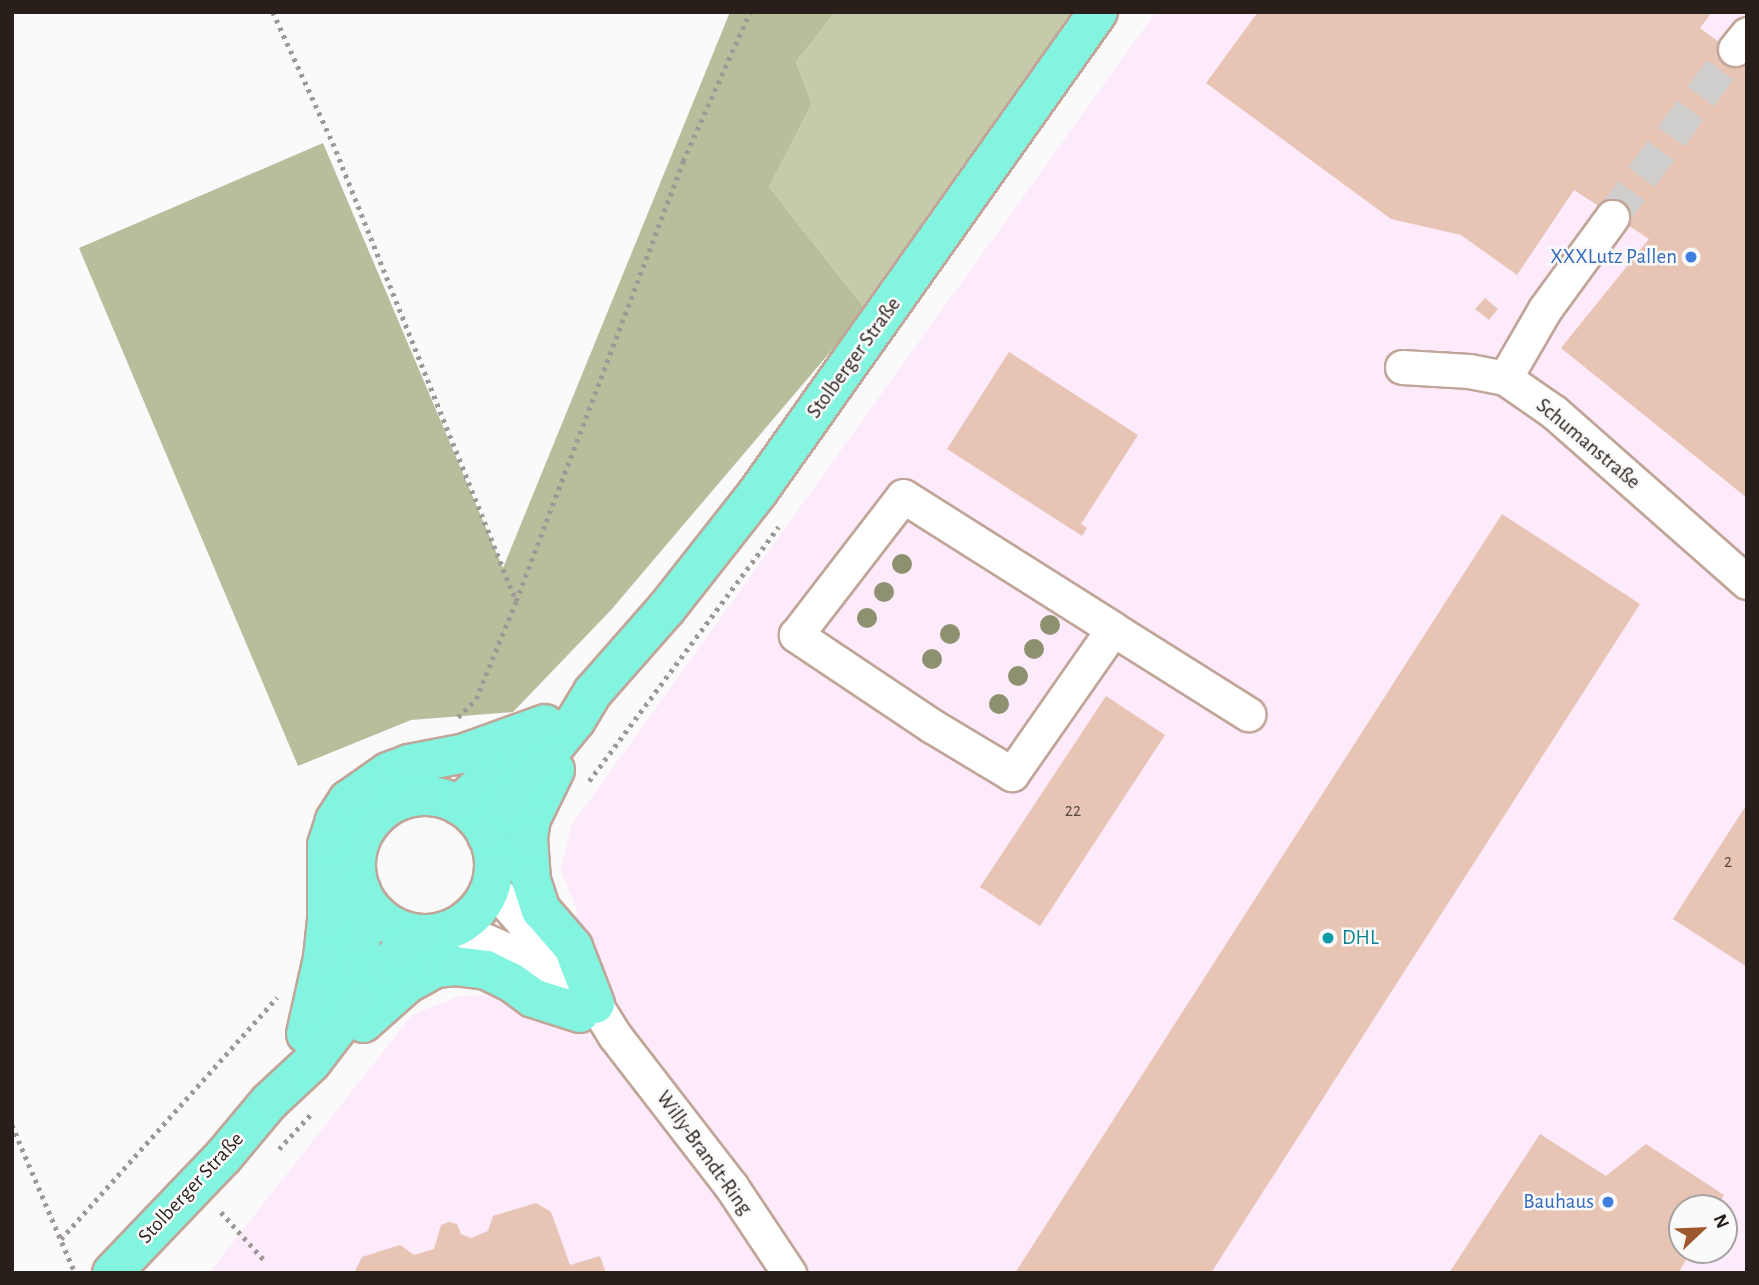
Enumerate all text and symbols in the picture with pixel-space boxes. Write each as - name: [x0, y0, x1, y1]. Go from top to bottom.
- place label: XXXLutz Pallen: [1550, 244, 1677, 270]
- marker: XXXLutz Pallen: [1683, 249, 1699, 265]
- street label: Stolberger Straße: [802, 293, 906, 423]
- street label: Schumanstraße: [1531, 393, 1645, 495]
- house number: 22: [1065, 800, 1081, 822]
- house number: 2: [1724, 851, 1732, 873]
- place label: DHL: [1342, 925, 1379, 951]
- marker: DHL: [1320, 930, 1336, 946]
- street label: Willy-Brandt-Ring: [651, 1086, 757, 1220]
- street label: Stolberger Straße: [133, 1127, 249, 1249]
- place label: Bauhaus: [1523, 1189, 1594, 1215]
- marker: Bauhaus: [1600, 1194, 1616, 1210]
- north arrow: [1668, 1194, 1738, 1264]
- text: N: [1710, 1212, 1732, 1231]

